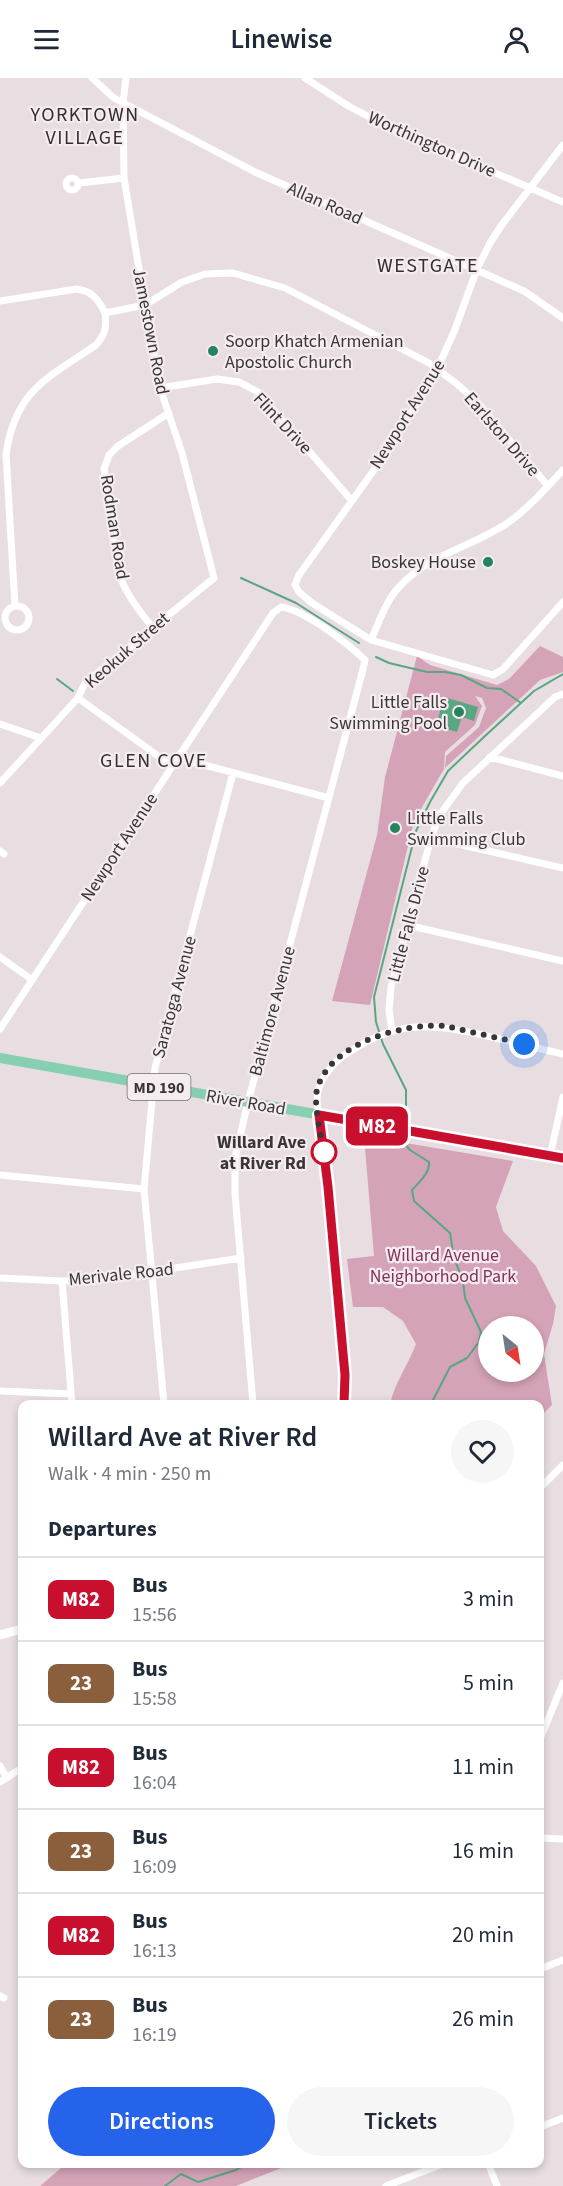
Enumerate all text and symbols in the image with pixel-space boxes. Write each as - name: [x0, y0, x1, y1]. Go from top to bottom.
- text: Linewise: [230, 20, 333, 59]
- icon: menu: [30, 23, 63, 56]
- icon: person: [500, 23, 533, 56]
- district label: YORKTOWN VILLAGE: [29, 101, 140, 152]
- street label: Worthington Drive: [364, 105, 500, 184]
- street label: Allan Road: [283, 176, 366, 231]
- district label: WESTGATE: [377, 252, 479, 280]
- street label: Jamestown Road: [126, 265, 175, 397]
- place label: Soorp Khatch Armenian Apostolic Church: [225, 329, 404, 375]
- marker: Soorp Khatch Armenian Apostolic Church: [206, 344, 220, 358]
- street label: Newport Avenue: [364, 355, 451, 474]
- street label: Flint Drive: [247, 387, 318, 460]
- street label: Earlston Drive: [458, 387, 545, 482]
- street label: Rodman Road: [94, 473, 135, 581]
- place label: Boskey House: [371, 550, 476, 575]
- marker: Boskey House: [481, 555, 495, 569]
- street label: Keokuk Street: [79, 606, 175, 694]
- place label: Little Falls Swimming Pool: [329, 690, 447, 736]
- marker: Little Falls Swimming Pool: [452, 705, 466, 719]
- district label: GLEN COVE: [100, 747, 208, 775]
- street label: Newport Avenue: [75, 788, 164, 906]
- place label: Little Falls Swimming Club: [407, 806, 525, 852]
- marker: Little Falls Swimming Club: [388, 821, 402, 835]
- street label: Little Falls Drive: [381, 863, 436, 985]
- street label: Saratoga Avenue: [146, 933, 203, 1061]
- street label: Baltimore Avenue: [243, 943, 302, 1079]
- your location: [509, 1029, 539, 1059]
- road number: MD 190: [128, 1074, 190, 1100]
- street label: River Road: [204, 1083, 288, 1122]
- line badge: M82: [342, 1106, 412, 1146]
- text: M82: [358, 1111, 396, 1141]
- place label: Willard Ave at River Rd: [217, 1130, 306, 1176]
- marker: Willard Ave at River Rd: [311, 1139, 337, 1165]
- park label: Willard Avenue Neighborhood Park: [370, 1243, 516, 1289]
- street label: Merivale Road: [67, 1257, 175, 1292]
- north arrow: [478, 1316, 544, 1382]
- map controls: [478, 1316, 544, 1382]
- text: Willard Ave at River Rd: [48, 1417, 317, 1457]
- button: heart: [451, 1420, 514, 1483]
- text: Walk · 4 min · 250 m: [48, 1460, 211, 1488]
- text: Departures: [48, 1513, 157, 1545]
- text: Bus: [132, 1569, 168, 1601]
- text: 3 min: [463, 1583, 514, 1615]
- text: M82: [62, 1584, 100, 1614]
- text: 15:56: [132, 1601, 177, 1629]
- text: Bus: [132, 1653, 168, 1685]
- text: 5 min: [463, 1667, 514, 1699]
- text: 23: [70, 1668, 92, 1698]
- text: 15:58: [132, 1685, 177, 1713]
- text: Bus: [132, 1737, 168, 1769]
- text: 11 min: [452, 1751, 514, 1783]
- text: M82: [62, 1752, 100, 1782]
- text: 16:04: [132, 1769, 177, 1797]
- text: Bus: [132, 1821, 168, 1853]
- text: 16 min: [452, 1835, 514, 1867]
- text: 23: [70, 1836, 92, 1866]
- text: 16:09: [132, 1853, 177, 1881]
- text: Bus: [132, 1905, 168, 1937]
- text: 20 min: [452, 1919, 514, 1951]
- text: M82: [62, 1920, 100, 1950]
- text: 16:13: [132, 1937, 177, 1965]
- text: Bus: [132, 1989, 168, 2021]
- text: 26 min: [452, 2003, 514, 2035]
- text: 23: [70, 2004, 92, 2034]
- text: 16:19: [132, 2021, 177, 2049]
- button: Directions: [48, 2087, 275, 2156]
- button: Tickets: [287, 2087, 514, 2156]

